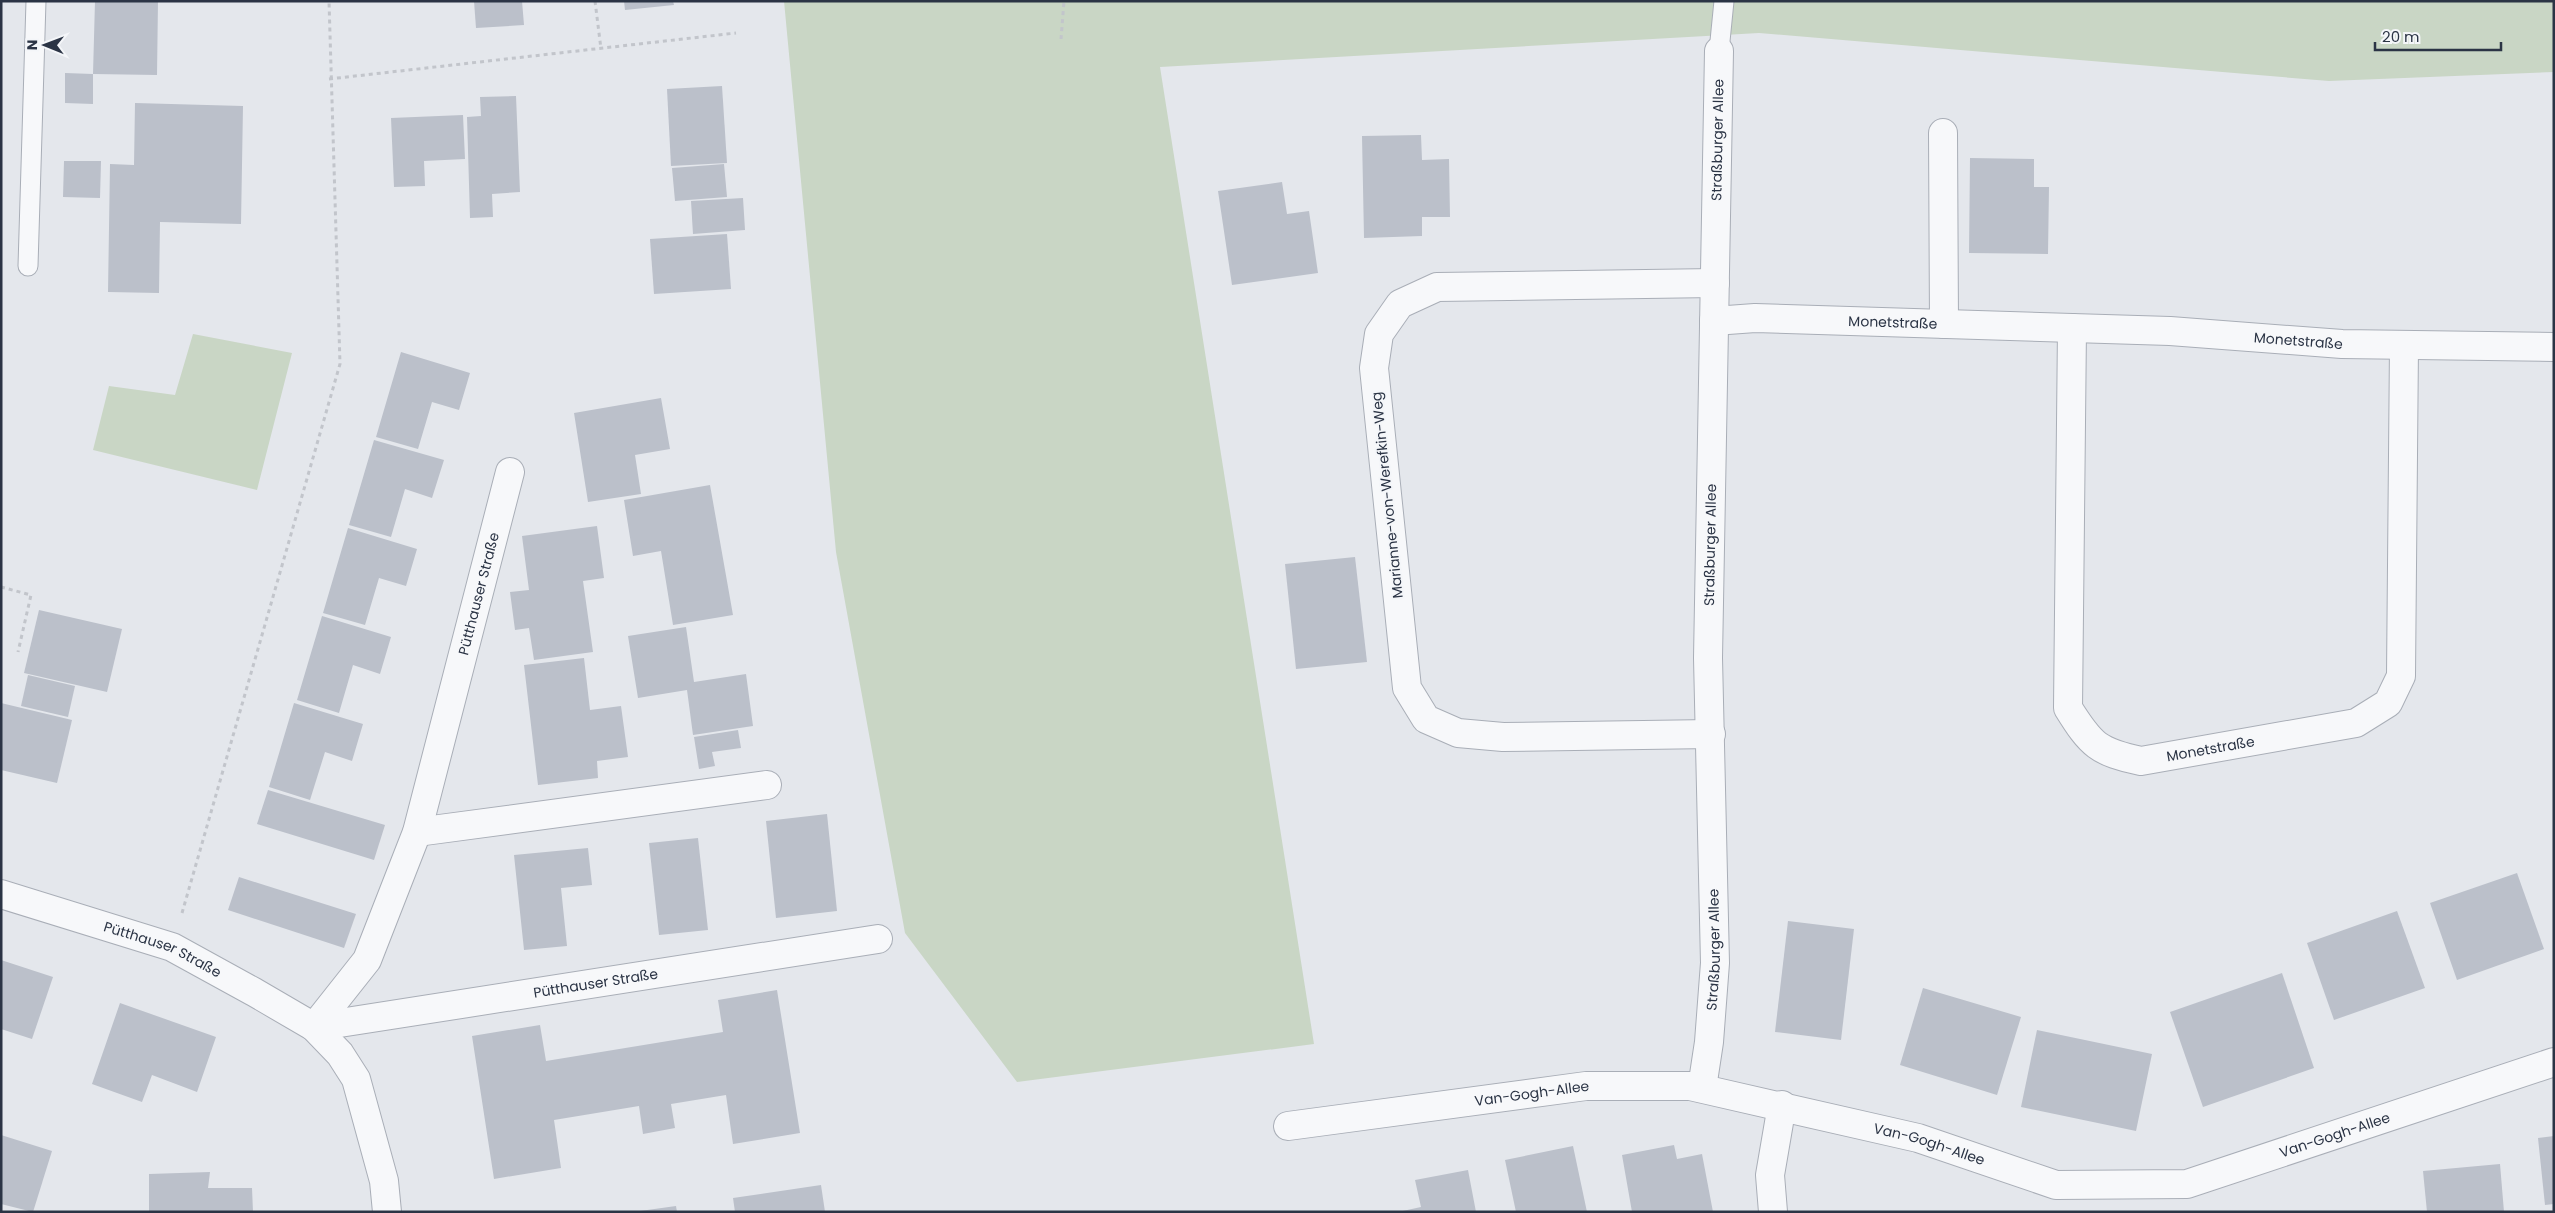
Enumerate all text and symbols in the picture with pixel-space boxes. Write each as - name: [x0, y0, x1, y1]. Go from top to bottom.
- north arrow: [20, 20, 70, 70]
- scale bar: [2375, 20, 2501, 52]
- text: 20 m: [2382, 26, 2420, 47]
- text: N: [22, 39, 42, 50]
- street label: Straßburger Allee: [1706, 78, 1728, 201]
- street label: Monetstraße: [1848, 311, 1938, 334]
- street label: Monetstraße: [2253, 327, 2344, 354]
- street label: Marianne-von-Werefkin-Weg: [1366, 391, 1408, 599]
- street label: Straßburger Allee: [1699, 483, 1721, 606]
- street label: Pütthauser Straße: [453, 530, 504, 657]
- street label: Monetstraße: [2165, 731, 2256, 766]
- street label: Straßburger Allee: [1701, 888, 1725, 1011]
- street label: Pütthauser Straße: [101, 916, 225, 982]
- street label: Pütthauser Straße: [532, 963, 660, 1003]
- street label: Van-Gogh-Allee: [1473, 1076, 1591, 1111]
- street label: Van-Gogh-Allee: [2277, 1107, 2393, 1163]
- street label: Van-Gogh-Allee: [1872, 1118, 1988, 1170]

